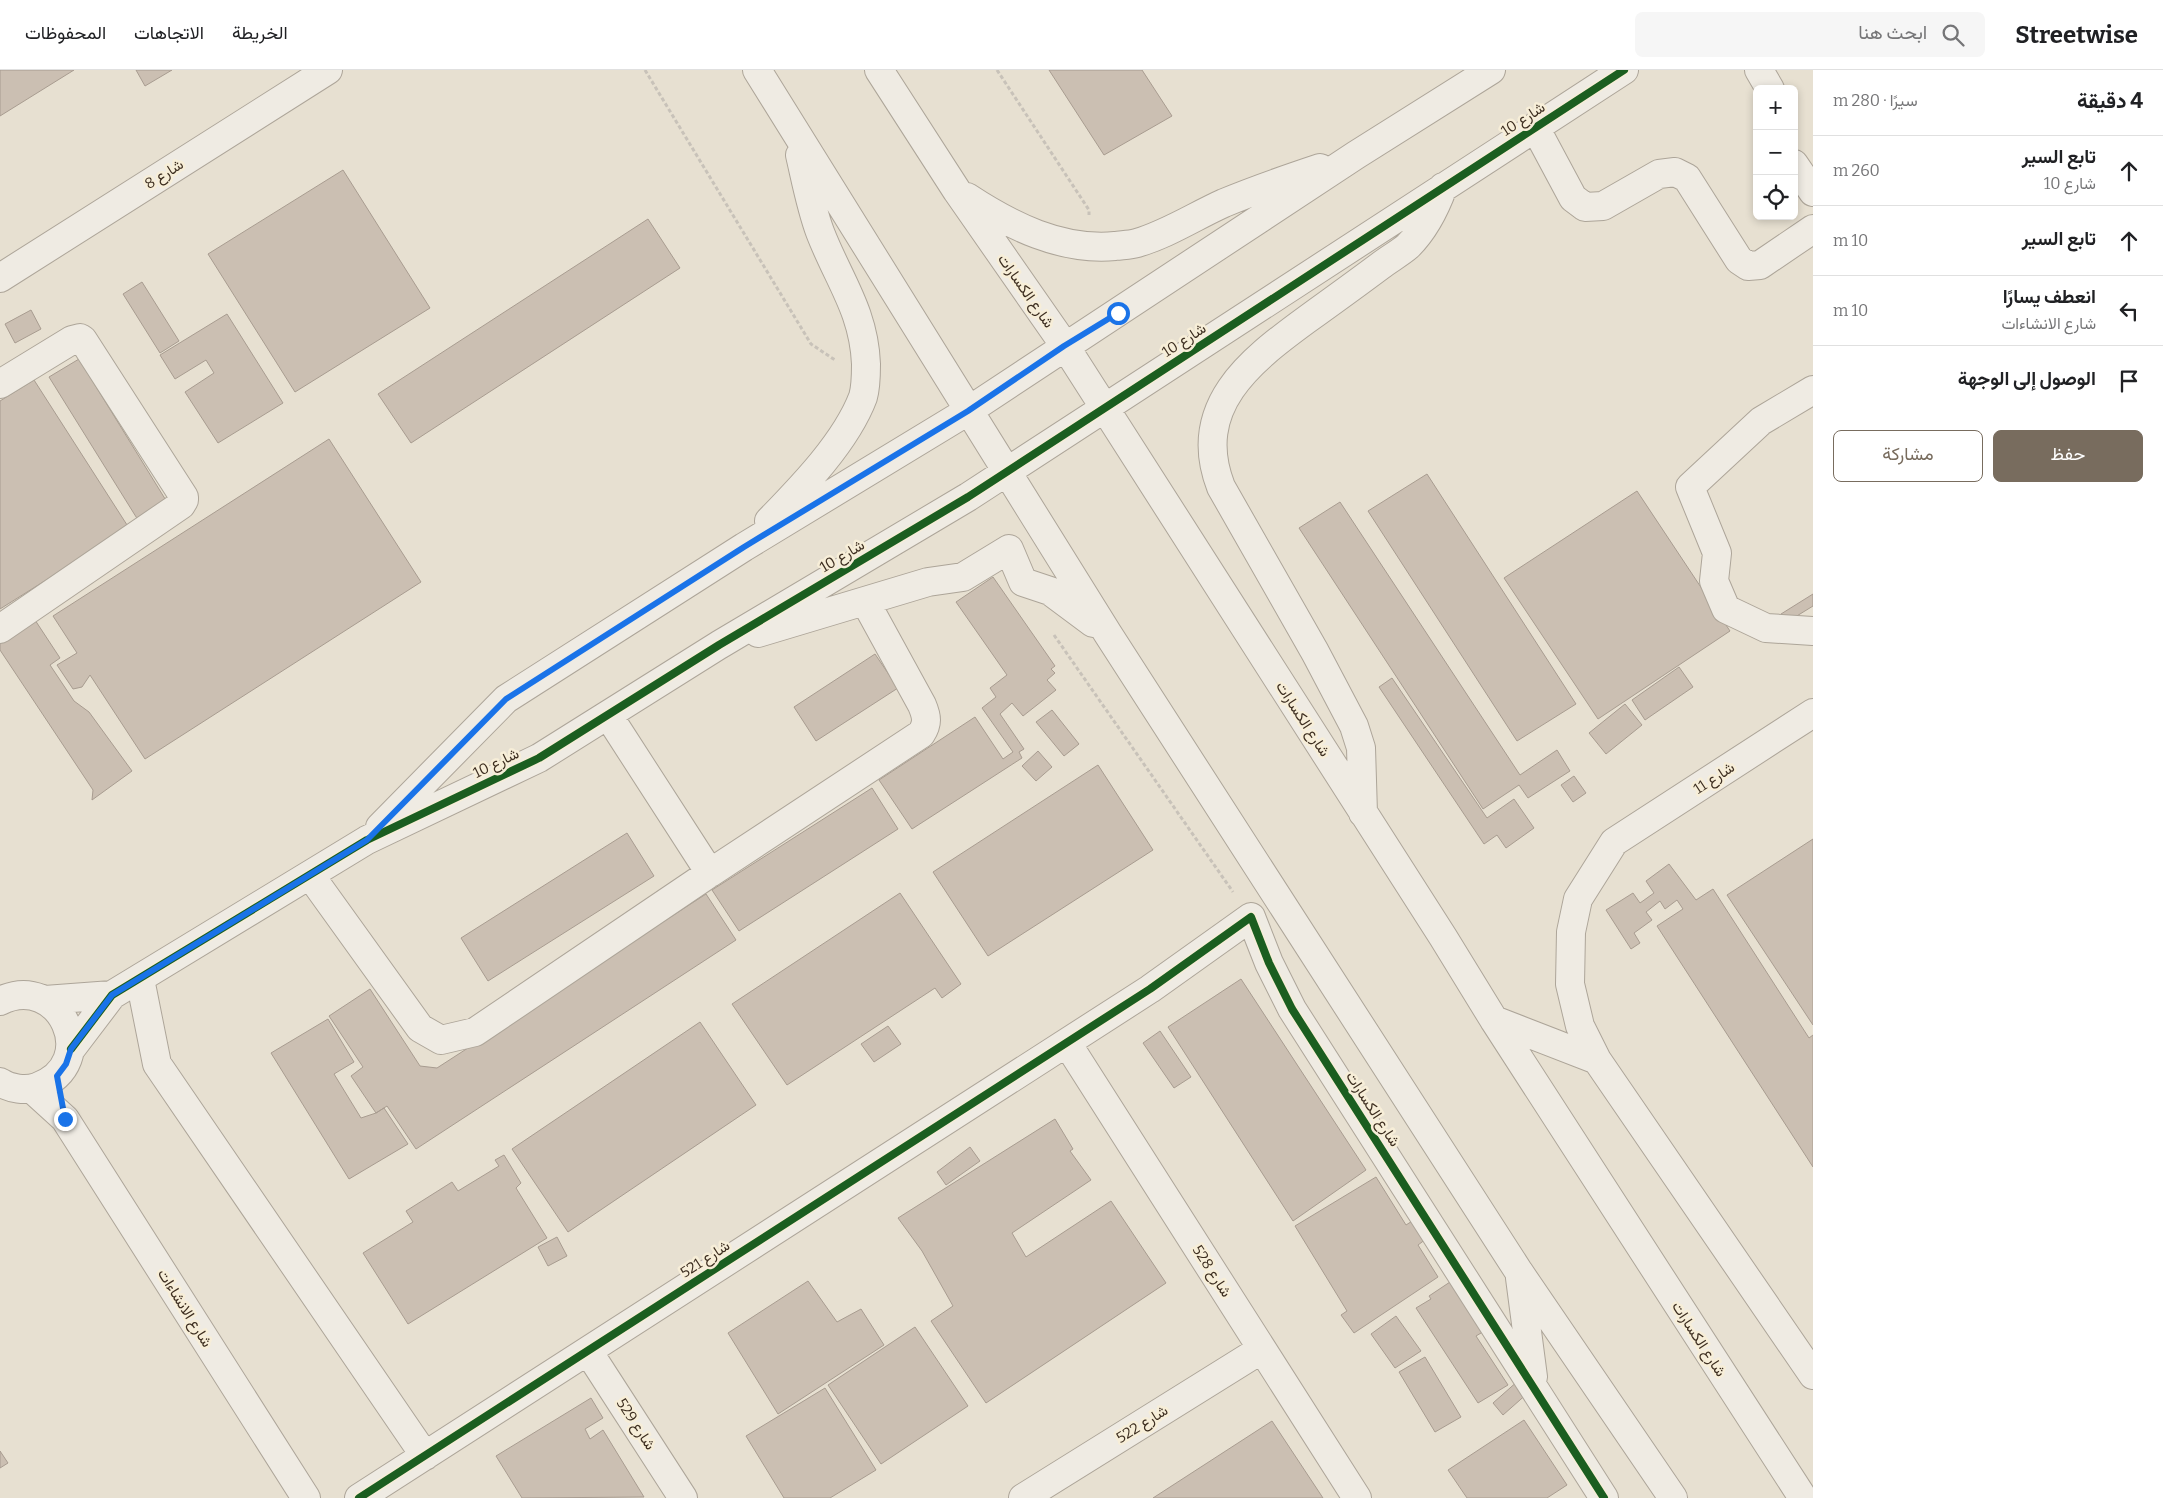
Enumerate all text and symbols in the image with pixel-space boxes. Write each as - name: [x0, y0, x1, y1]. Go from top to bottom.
- search box: [1635, 12, 1985, 57]
- text: ابحث هنا: [1858, 21, 1927, 44]
- icon: search: [1939, 21, 1967, 49]
- text: Streetwise: [2015, 21, 2138, 49]
- text: المحفوظات: [25, 22, 106, 44]
- text: الاتجاهات: [134, 22, 204, 44]
- text: الخريطة: [232, 22, 288, 44]
- map controls: [1753, 85, 1798, 220]
- button: +: [1753, 85, 1798, 130]
- text: 4 دقيقة: [2077, 88, 2143, 114]
- text: سيرًا · 280 m: [1833, 91, 1918, 110]
- street label: شارع 10: [1498, 98, 1550, 142]
- button: −: [1753, 130, 1798, 175]
- text: تابع السير: [2022, 145, 2096, 168]
- street label: شارع 8: [141, 155, 188, 195]
- icon: ahead: [2115, 157, 2143, 185]
- text: 260 m: [1833, 161, 1880, 180]
- text: شارع 10: [2044, 174, 2096, 193]
- button: locate: [1753, 175, 1798, 220]
- text: تابع السير: [2022, 227, 2096, 250]
- icon: ahead: [2115, 227, 2143, 255]
- text: 10 m: [1833, 231, 1868, 250]
- street label: شارع الكسارات: [992, 251, 1058, 333]
- text: انعطف يسارًا: [2003, 285, 2096, 308]
- icon: left: [2115, 297, 2143, 325]
- text: 10 m: [1833, 301, 1868, 320]
- route start: [1107, 302, 1130, 325]
- text: شارع الانشاءات: [2001, 314, 2096, 333]
- street label: شارع 10: [1159, 319, 1211, 363]
- text: الوصول إلى الوجهة: [1958, 367, 2096, 390]
- icon: arrive: [2115, 367, 2143, 395]
- button: مشاركة: [1833, 430, 1983, 482]
- button: حفظ: [1993, 430, 2143, 482]
- street label: شارع 10: [816, 536, 869, 578]
- street label: شارع الكسارات: [1270, 678, 1334, 761]
- street label: شارع 10: [470, 744, 523, 784]
- street label: شارع 11: [1690, 758, 1739, 800]
- street label: شارع الكسارات: [1340, 1068, 1404, 1151]
- route end: [54, 1108, 77, 1131]
- street label: شارع 521: [677, 1236, 734, 1283]
- street label: شارع 528: [1187, 1242, 1235, 1301]
- street label: شارع الانشاءات: [152, 1266, 216, 1352]
- street label: شارع الكسارات: [1666, 1298, 1730, 1381]
- street label: شارع 529: [611, 1395, 659, 1454]
- street label: شارع 522: [1113, 1401, 1172, 1449]

